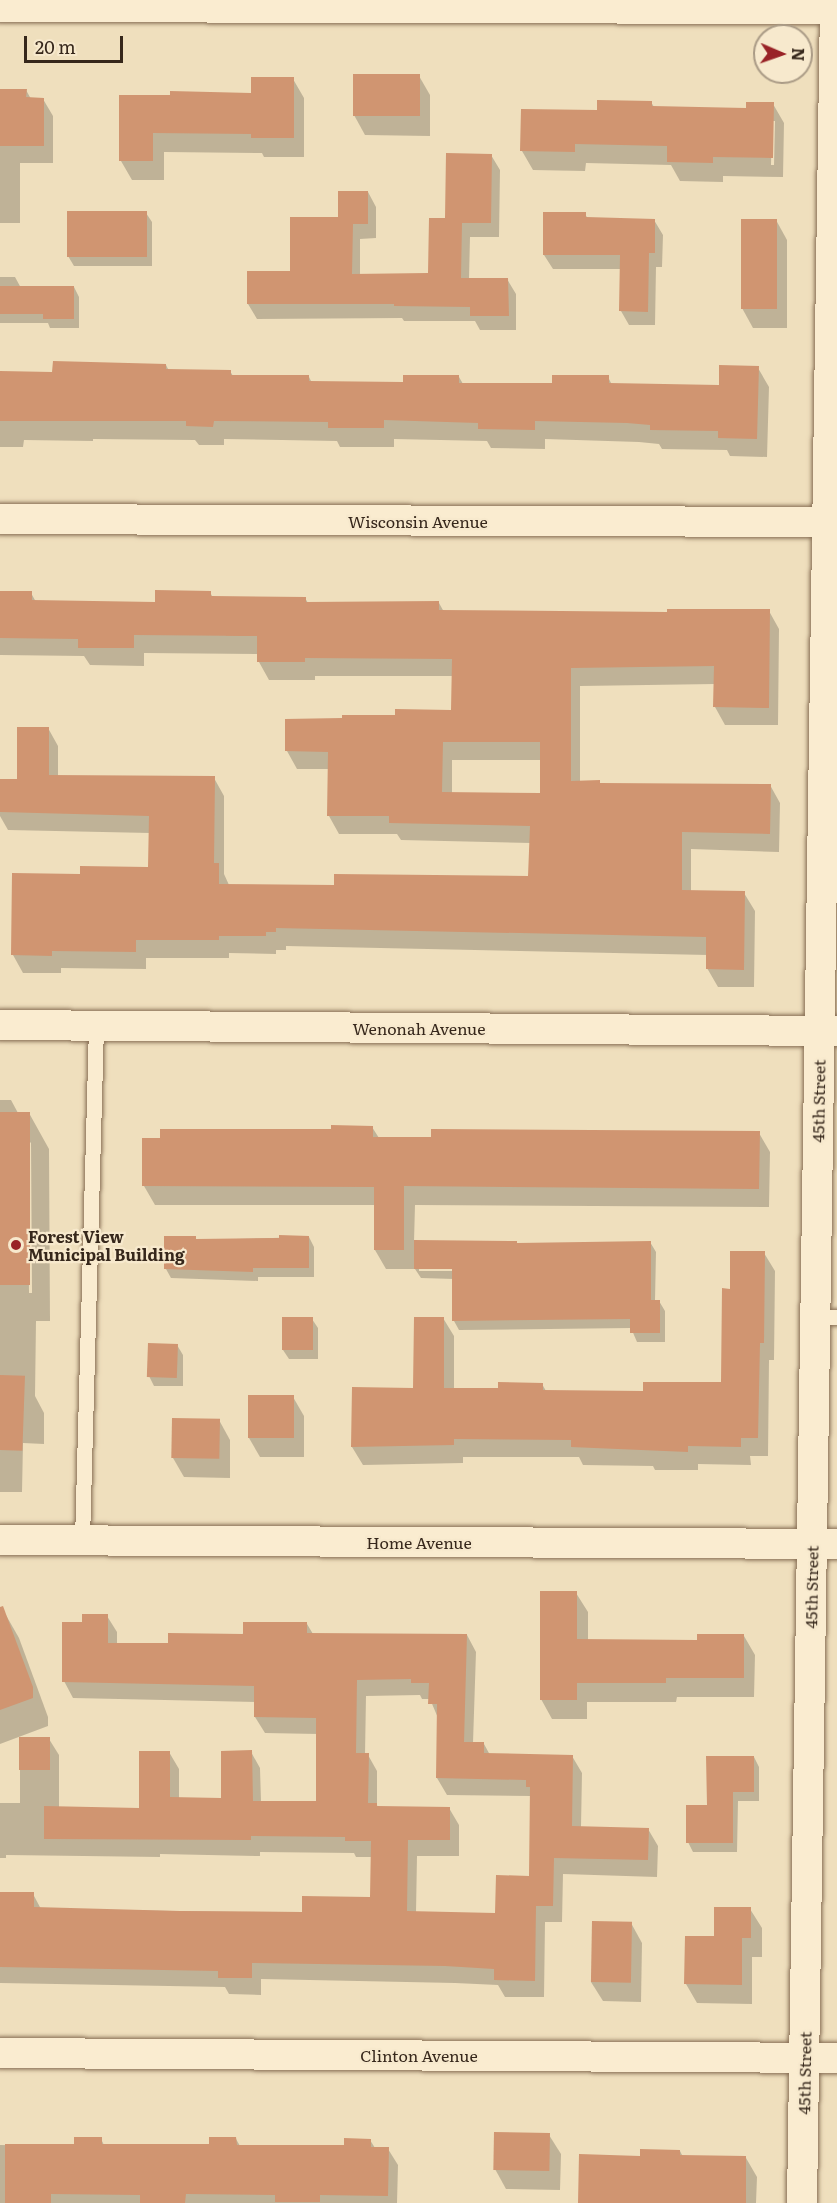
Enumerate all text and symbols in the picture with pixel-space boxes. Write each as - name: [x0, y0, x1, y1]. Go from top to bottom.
- scale bar: [27, 24, 126, 62]
- north arrow: [753, 24, 813, 84]
- text: 20 m: [35, 33, 76, 60]
- text: N: [787, 47, 811, 62]
- street label: Wisconsin Avenue: [348, 511, 488, 531]
- street label: Wenonah Avenue: [352, 1018, 486, 1038]
- street label: 45th Street: [808, 1059, 828, 1143]
- place label: Forest View Municipal Building: [28, 1226, 185, 1264]
- marker: Forest View Municipal Building: [9, 1238, 23, 1252]
- street label: Home Avenue: [366, 1532, 472, 1552]
- street label: 45th Street: [801, 1545, 821, 1629]
- street label: 45th Street: [794, 2031, 814, 2115]
- street label: Clinton Avenue: [360, 2045, 478, 2065]

